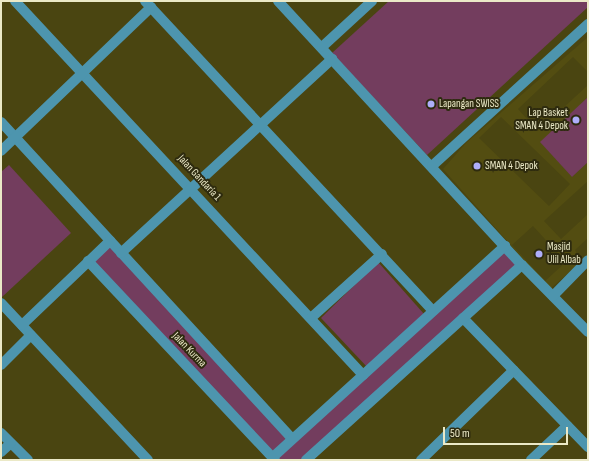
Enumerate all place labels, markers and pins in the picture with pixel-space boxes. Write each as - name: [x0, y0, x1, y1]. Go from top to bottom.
- place label: Lapangan SWISS: [439, 97, 499, 111]
- marker: Lapangan SWISS: [426, 99, 436, 109]
- place label: Lap Basket SMAN 4 Depok: [515, 107, 568, 133]
- marker: Lap Basket SMAN 4 Depok: [571, 115, 581, 125]
- place label: SMAN 4 Depok: [485, 159, 538, 173]
- marker: SMAN 4 Depok: [472, 161, 482, 171]
- place label: Masjid Ulil Albab: [547, 241, 581, 267]
- marker: Masjid Ulil Albab: [534, 249, 544, 259]

